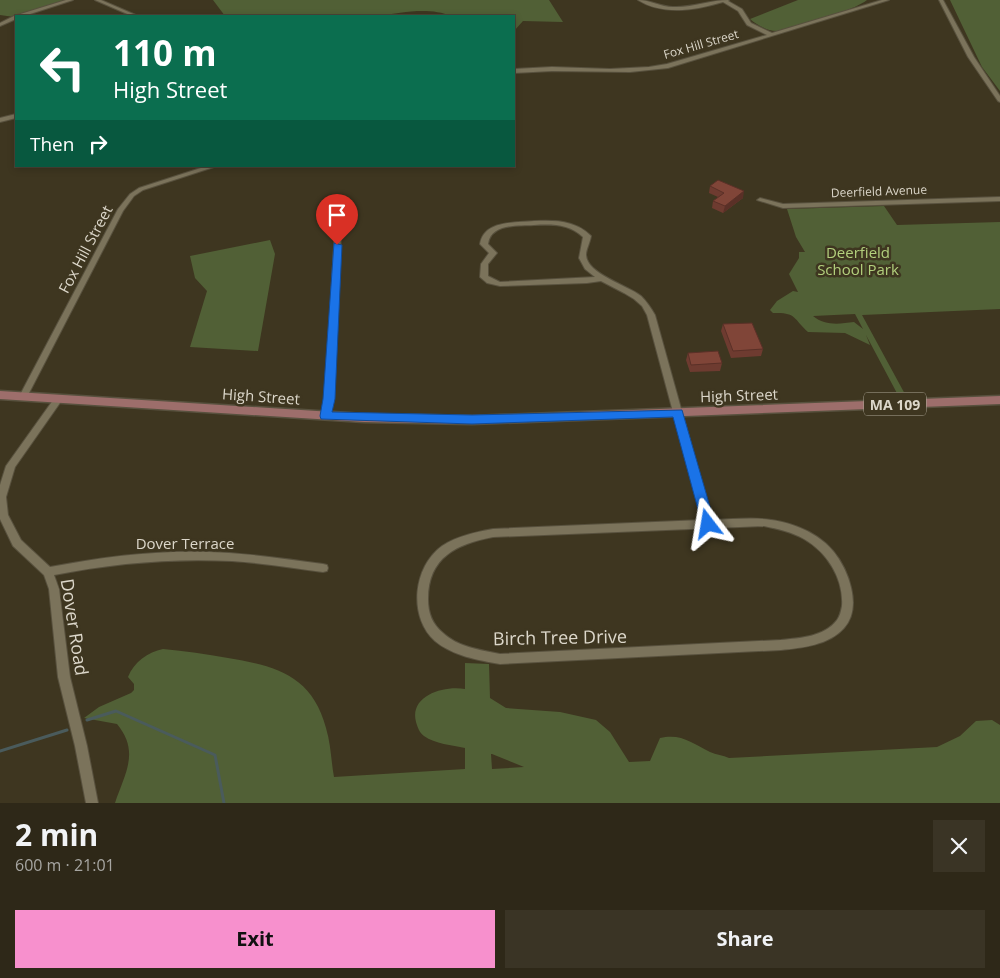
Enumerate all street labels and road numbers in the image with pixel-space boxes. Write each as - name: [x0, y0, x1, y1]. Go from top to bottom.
- street label: Fox Hill Street: [661, 25, 741, 63]
- street label: Deerfield Avenue: [831, 181, 928, 201]
- street label: Fox Hill Street: [53, 202, 117, 296]
- street label: High Street: [221, 383, 301, 409]
- street label: High Street: [700, 384, 778, 406]
- road number: MA 109: [864, 392, 926, 416]
- street label: Dover Terrace: [136, 533, 234, 553]
- street label: Dover Road: [55, 577, 95, 677]
- street label: Birch Tree Drive: [493, 624, 627, 650]

